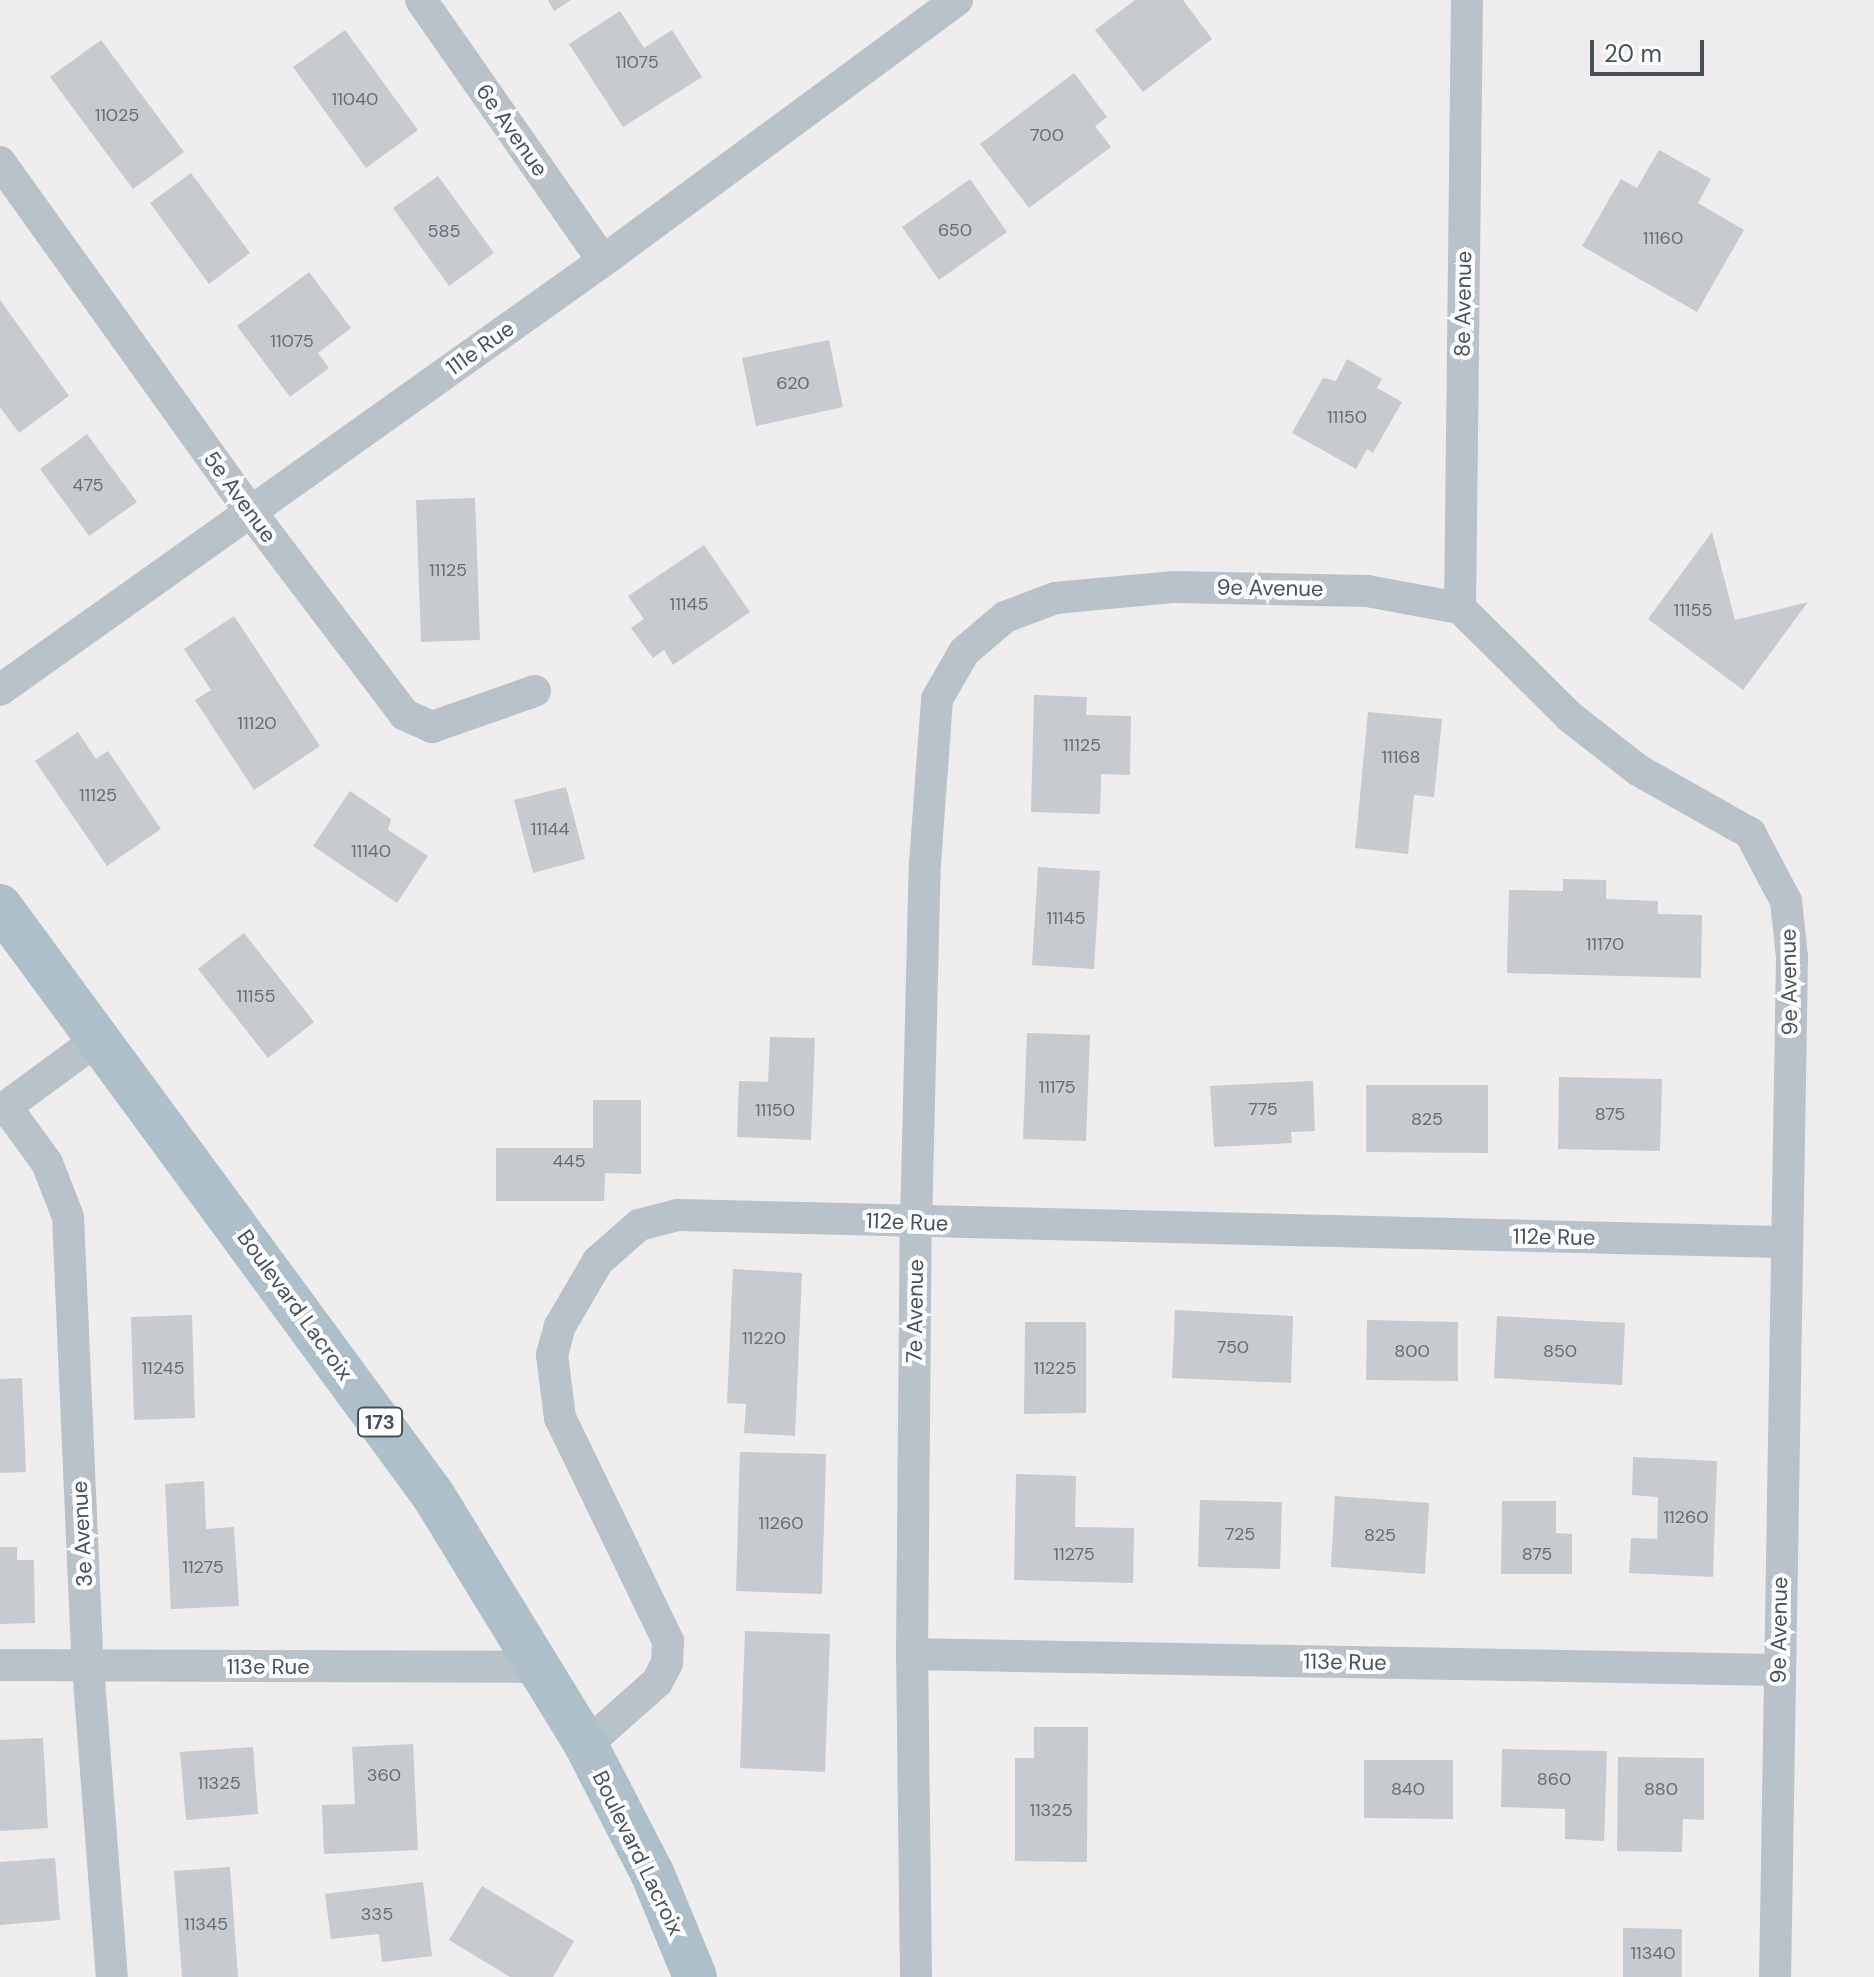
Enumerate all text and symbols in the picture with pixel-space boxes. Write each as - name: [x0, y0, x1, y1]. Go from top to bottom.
- scale bar: [1594, 24, 1708, 74]
- text: 20 m: [1604, 38, 1662, 69]
- house number: 11075: [615, 51, 659, 73]
- street label: 6e Avenue: [471, 79, 553, 181]
- house number: 11040: [332, 88, 378, 110]
- house number: 11025: [95, 104, 139, 126]
- house number: 700: [1030, 124, 1064, 146]
- house number: 650: [938, 219, 972, 241]
- house number: 585: [428, 220, 460, 242]
- house number: 11160: [1643, 227, 1683, 249]
- street label: 8e Avenue: [1449, 251, 1477, 357]
- street label: 111e Rue: [441, 315, 519, 381]
- house number: 11075: [270, 330, 314, 352]
- house number: 620: [776, 372, 810, 394]
- house number: 11150: [1327, 406, 1367, 428]
- street label: 5e Avenue: [198, 446, 282, 548]
- house number: 475: [73, 474, 103, 496]
- house number: 11125: [429, 559, 467, 581]
- street label: 9e Avenue: [1216, 574, 1324, 602]
- house number: 11145: [670, 593, 708, 615]
- house number: 11155: [1674, 599, 1712, 621]
- house number: 11120: [237, 712, 277, 734]
- house number: 11125: [1063, 734, 1101, 756]
- house number: 11168: [1381, 746, 1421, 768]
- house number: 11125: [79, 784, 117, 806]
- house number: 11144: [531, 818, 569, 840]
- house number: 11140: [351, 840, 391, 862]
- house number: 11145: [1047, 907, 1085, 929]
- street label: 9e Avenue: [1775, 928, 1803, 1036]
- house number: 11170: [1586, 933, 1624, 955]
- house number: 11155: [237, 985, 275, 1007]
- house number: 11175: [1039, 1076, 1075, 1098]
- house number: 775: [1248, 1098, 1278, 1120]
- house number: 11150: [755, 1099, 795, 1121]
- house number: 875: [1595, 1103, 1625, 1125]
- house number: 825: [1411, 1108, 1443, 1130]
- house number: 445: [553, 1150, 585, 1172]
- street label: 112e Rue: [865, 1207, 949, 1237]
- street label: 112e Rue: [1513, 1223, 1595, 1251]
- street label: Boulevard Lacroix: [232, 1225, 358, 1385]
- street label: 7e Avenue: [901, 1259, 929, 1363]
- house number: 11220: [742, 1327, 786, 1349]
- house number: 750: [1217, 1336, 1249, 1358]
- house number: 800: [1394, 1340, 1430, 1362]
- house number: 850: [1543, 1340, 1577, 1362]
- house number: 11245: [141, 1357, 185, 1379]
- house number: 11225: [1034, 1357, 1076, 1379]
- road number: 173: [356, 1406, 404, 1438]
- street label: 3e Avenue: [66, 1480, 98, 1588]
- house number: 11260: [1663, 1506, 1709, 1528]
- house number: 11260: [758, 1512, 804, 1534]
- house number: 725: [1225, 1523, 1255, 1545]
- house number: 825: [1364, 1524, 1396, 1546]
- house number: 11275: [1053, 1543, 1095, 1565]
- house number: 875: [1522, 1543, 1552, 1565]
- house number: 11275: [182, 1556, 224, 1578]
- street label: 9e Avenue: [1765, 1576, 1793, 1684]
- street label: 113e Rue: [1303, 1648, 1387, 1676]
- street label: 113e Rue: [226, 1654, 310, 1680]
- house number: 360: [367, 1764, 401, 1786]
- street label: Boulevard Lacroix: [587, 1767, 689, 1939]
- house number: 860: [1537, 1768, 1571, 1790]
- house number: 11325: [197, 1772, 241, 1794]
- house number: 840: [1391, 1778, 1425, 1800]
- house number: 880: [1644, 1778, 1678, 1800]
- house number: 11325: [1029, 1799, 1073, 1821]
- house number: 335: [361, 1903, 393, 1925]
- house number: 11345: [184, 1913, 228, 1935]
- house number: 11340: [1630, 1942, 1676, 1964]

